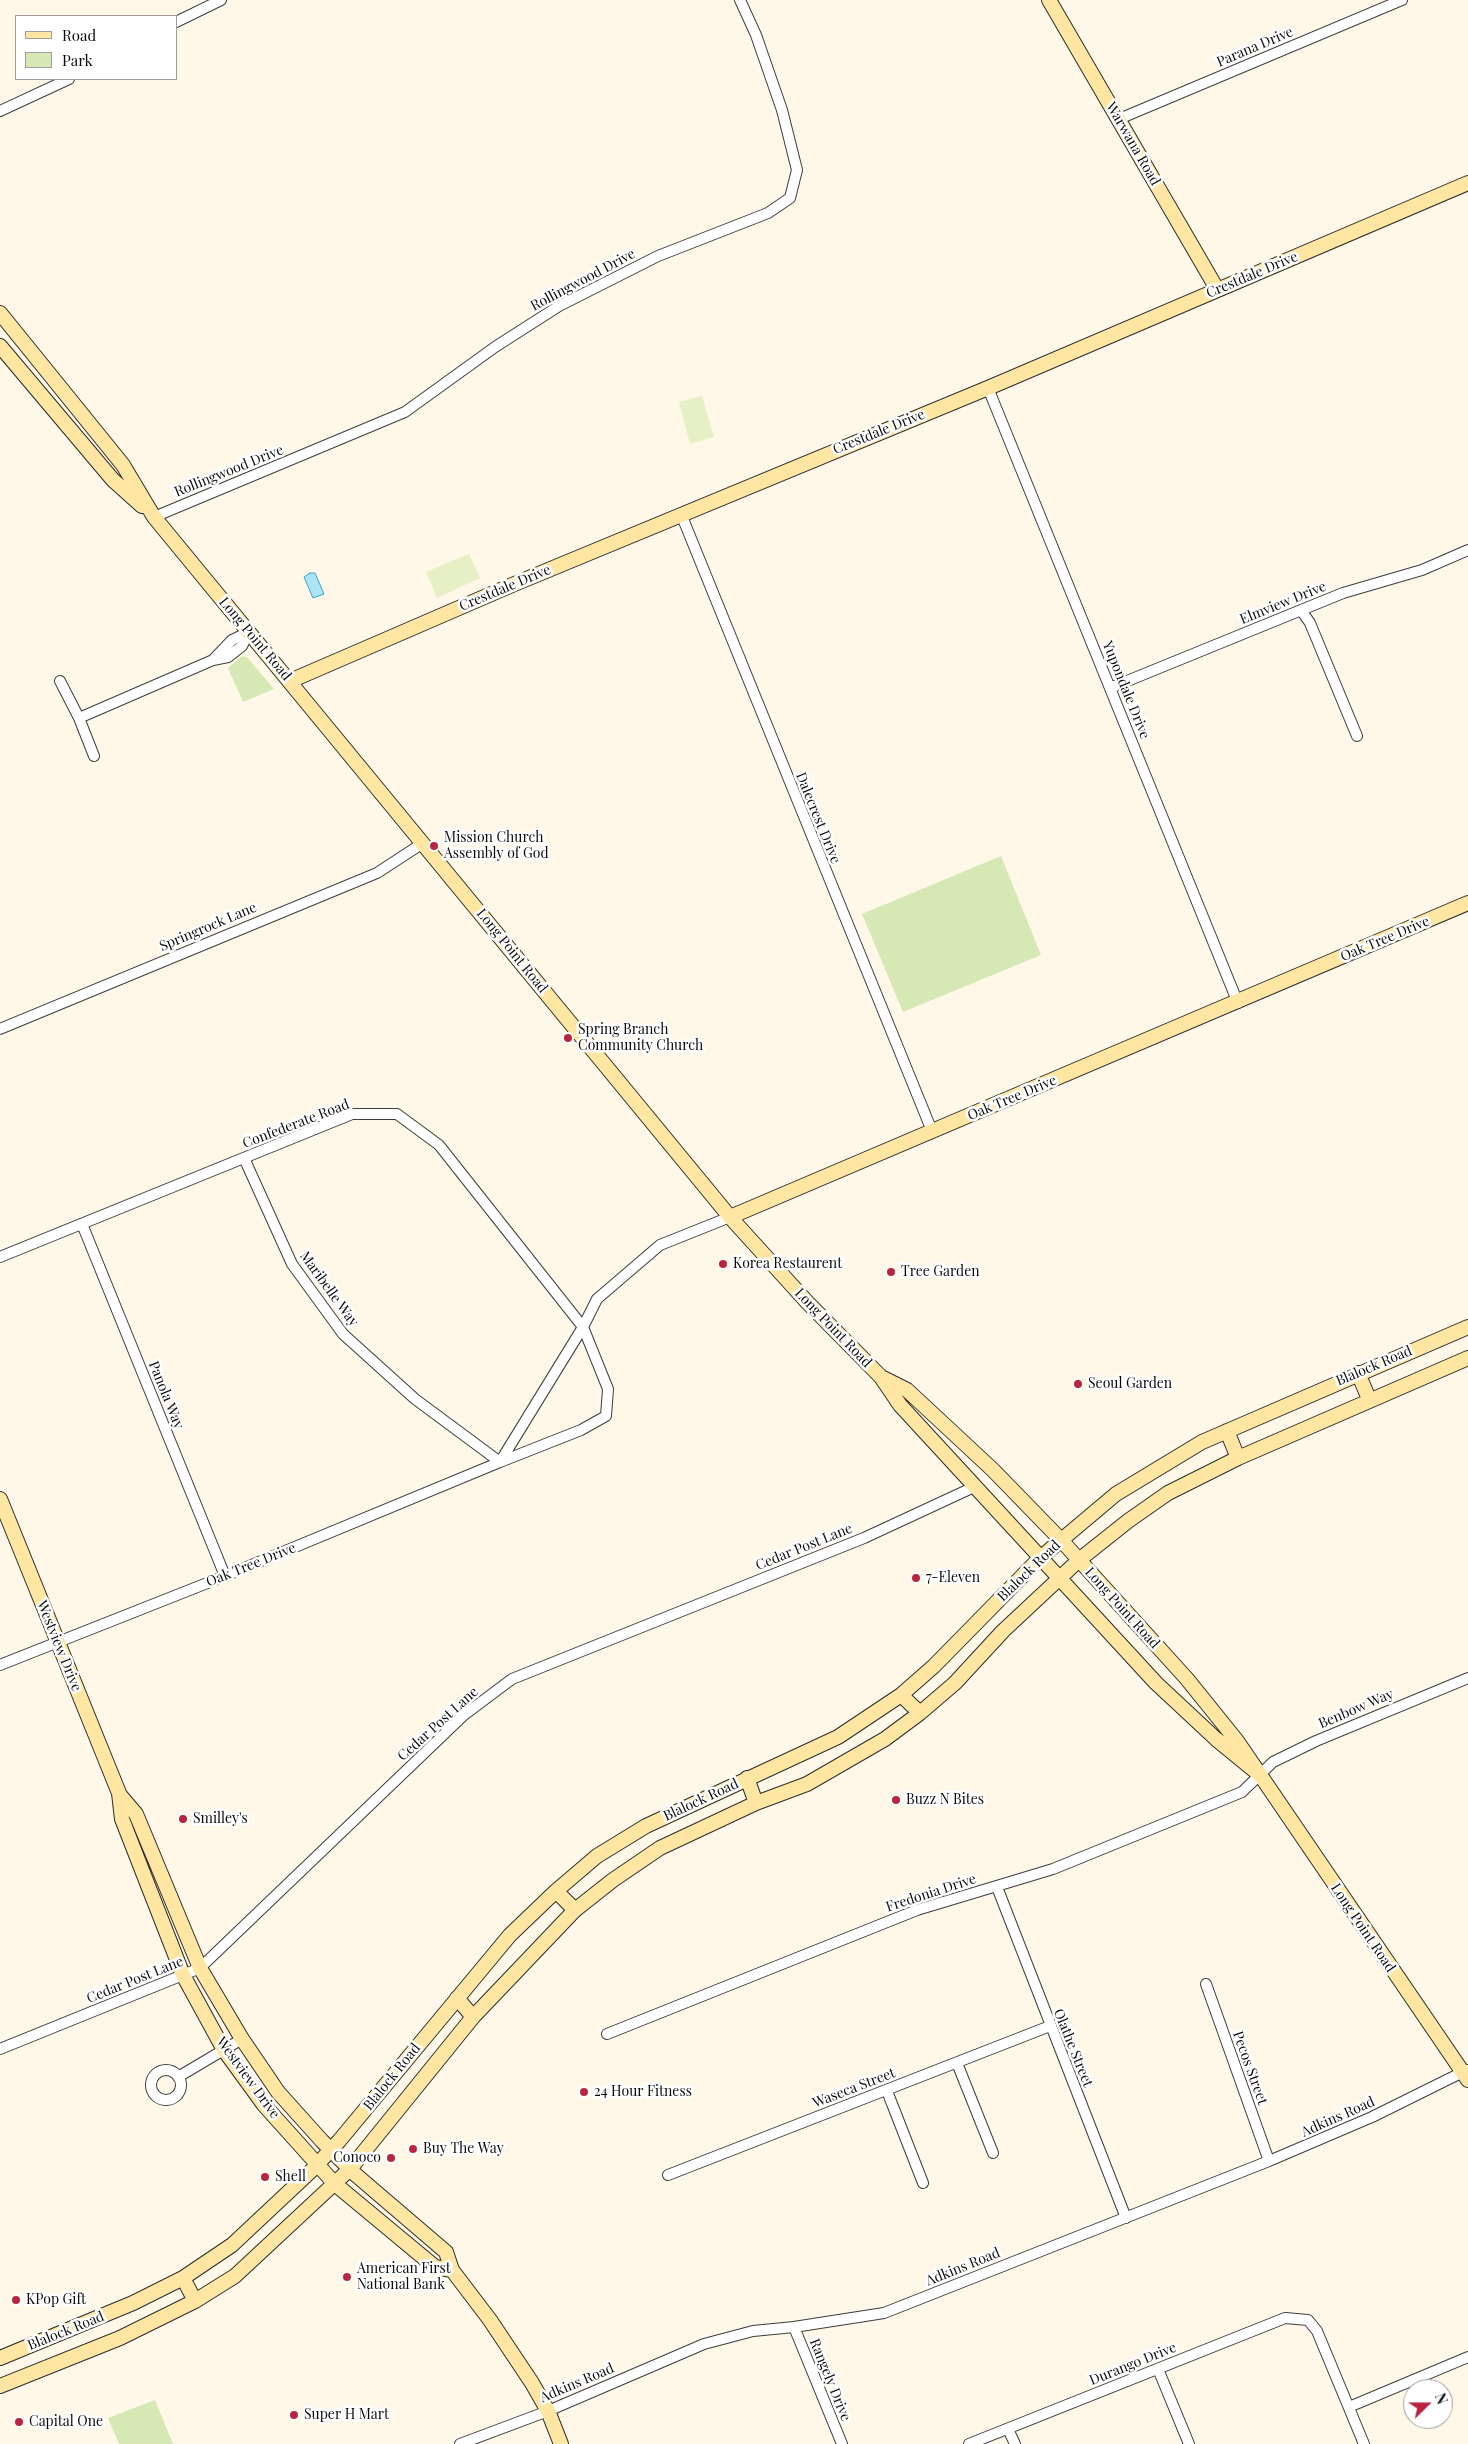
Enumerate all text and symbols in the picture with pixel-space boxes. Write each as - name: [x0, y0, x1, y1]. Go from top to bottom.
- legend: [15, 15, 178, 80]
- street label: Parana Drive: [1214, 23, 1296, 71]
- text: Road: [62, 25, 96, 45]
- text: Park: [62, 50, 93, 70]
- street label: Warwana Road: [1102, 99, 1164, 189]
- street label: Rollingwood Drive: [528, 245, 638, 315]
- street label: Crestdale Drive: [1204, 248, 1300, 302]
- street label: Crestdale Drive: [831, 406, 927, 458]
- street label: Rollingwood Drive: [172, 441, 286, 501]
- street label: Crestdale Drive: [457, 561, 553, 615]
- street label: Elmview Drive: [1238, 578, 1328, 628]
- street label: Long Point Road: [215, 594, 295, 684]
- street label: Yupondale Drive: [1099, 639, 1153, 741]
- street label: Dalecrest Drive: [792, 770, 844, 866]
- place label: Mission Church Assembly of God: [444, 830, 549, 862]
- marker: Mission Church Assembly of God: [428, 840, 440, 852]
- street label: Springrock Lane: [157, 899, 259, 955]
- street label: Long Point Road: [473, 906, 551, 996]
- street label: Oak Tree Drive: [1338, 913, 1432, 965]
- place label: Spring Branch Community Church: [578, 1022, 703, 1054]
- marker: Spring Branch Community Church: [562, 1032, 574, 1044]
- street label: Oak Tree Drive: [965, 1072, 1059, 1124]
- street label: Confederate Road: [240, 1096, 352, 1152]
- street label: Maribelle Way: [296, 1248, 362, 1330]
- place label: Korea Restaurent: [733, 1256, 842, 1272]
- marker: Korea Restaurent: [717, 1258, 729, 1270]
- place label: Tree Garden: [901, 1264, 980, 1280]
- marker: Tree Garden: [885, 1266, 897, 1278]
- street label: Long Point Road: [791, 1285, 875, 1371]
- street label: Blalock Road: [1333, 1342, 1415, 1390]
- street label: Panola Way: [145, 1359, 187, 1431]
- place label: Seoul Garden: [1088, 1376, 1172, 1392]
- marker: Seoul Garden: [1072, 1378, 1084, 1390]
- street label: Cedar Post Lane: [753, 1520, 855, 1574]
- street label: Blalock Road: [994, 1537, 1064, 1605]
- street label: Oak Tree Drive: [204, 1539, 298, 1591]
- street label: Long Point Road: [1081, 1564, 1163, 1652]
- place label: 7-Eleven: [926, 1570, 980, 1586]
- marker: 7-Eleven: [910, 1572, 922, 1584]
- street label: Westview Drive: [33, 1598, 85, 1694]
- street label: Cedar Post Lane: [394, 1683, 482, 1765]
- street label: Benbow Way: [1316, 1686, 1396, 1732]
- street label: Blalock Road: [661, 1775, 741, 1825]
- place label: Buzz N Bites: [906, 1792, 984, 1808]
- marker: Buzz N Bites: [890, 1794, 902, 1806]
- place label: Smilley's: [193, 1811, 248, 1827]
- marker: Smilley's: [177, 1813, 189, 1825]
- street label: Fredonia Drive: [884, 1870, 978, 1916]
- street label: Long Point Road: [1327, 1880, 1399, 1976]
- street label: Cedar Post Lane: [84, 1953, 186, 2007]
- street label: Olathe Street: [1050, 2007, 1096, 2089]
- street label: Pecos Street: [1229, 2029, 1271, 2107]
- street label: Westview Drive: [213, 2034, 283, 2122]
- street label: Blalock Road: [360, 2040, 424, 2114]
- street label: Waseca Street: [810, 2065, 898, 2111]
- place label: 24 Hour Fitness: [594, 2084, 692, 2100]
- marker: 24 Hour Fitness: [578, 2086, 590, 2098]
- street label: Adkins Road: [1299, 2093, 1377, 2141]
- place label: Buy The Way: [423, 2141, 504, 2157]
- marker: Buy The Way: [407, 2143, 419, 2155]
- place label: Conoco: [333, 2150, 381, 2166]
- marker: Conoco: [385, 2152, 397, 2164]
- place label: Shell: [275, 2169, 306, 2185]
- marker: Shell: [259, 2171, 271, 2183]
- street label: Adkins Road: [923, 2244, 1003, 2290]
- place label: American First National Bank: [357, 2261, 451, 2294]
- marker: American First National Bank: [341, 2271, 353, 2283]
- place label: KPop Gift: [26, 2292, 86, 2308]
- marker: KPop Gift: [10, 2294, 22, 2306]
- street label: Blalock Road: [25, 2308, 107, 2354]
- street label: Rangely Drive: [806, 2336, 854, 2424]
- street label: Durango Drive: [1087, 2339, 1179, 2389]
- street label: Adkins Road: [537, 2360, 617, 2406]
- north arrow: [1403, 2379, 1453, 2429]
- text: N: [1431, 2390, 1452, 2407]
- place label: Super H Mart: [304, 2407, 389, 2423]
- marker: Super H Mart: [288, 2409, 300, 2421]
- place label: Capital One: [29, 2414, 103, 2430]
- marker: Capital One: [13, 2416, 25, 2428]

